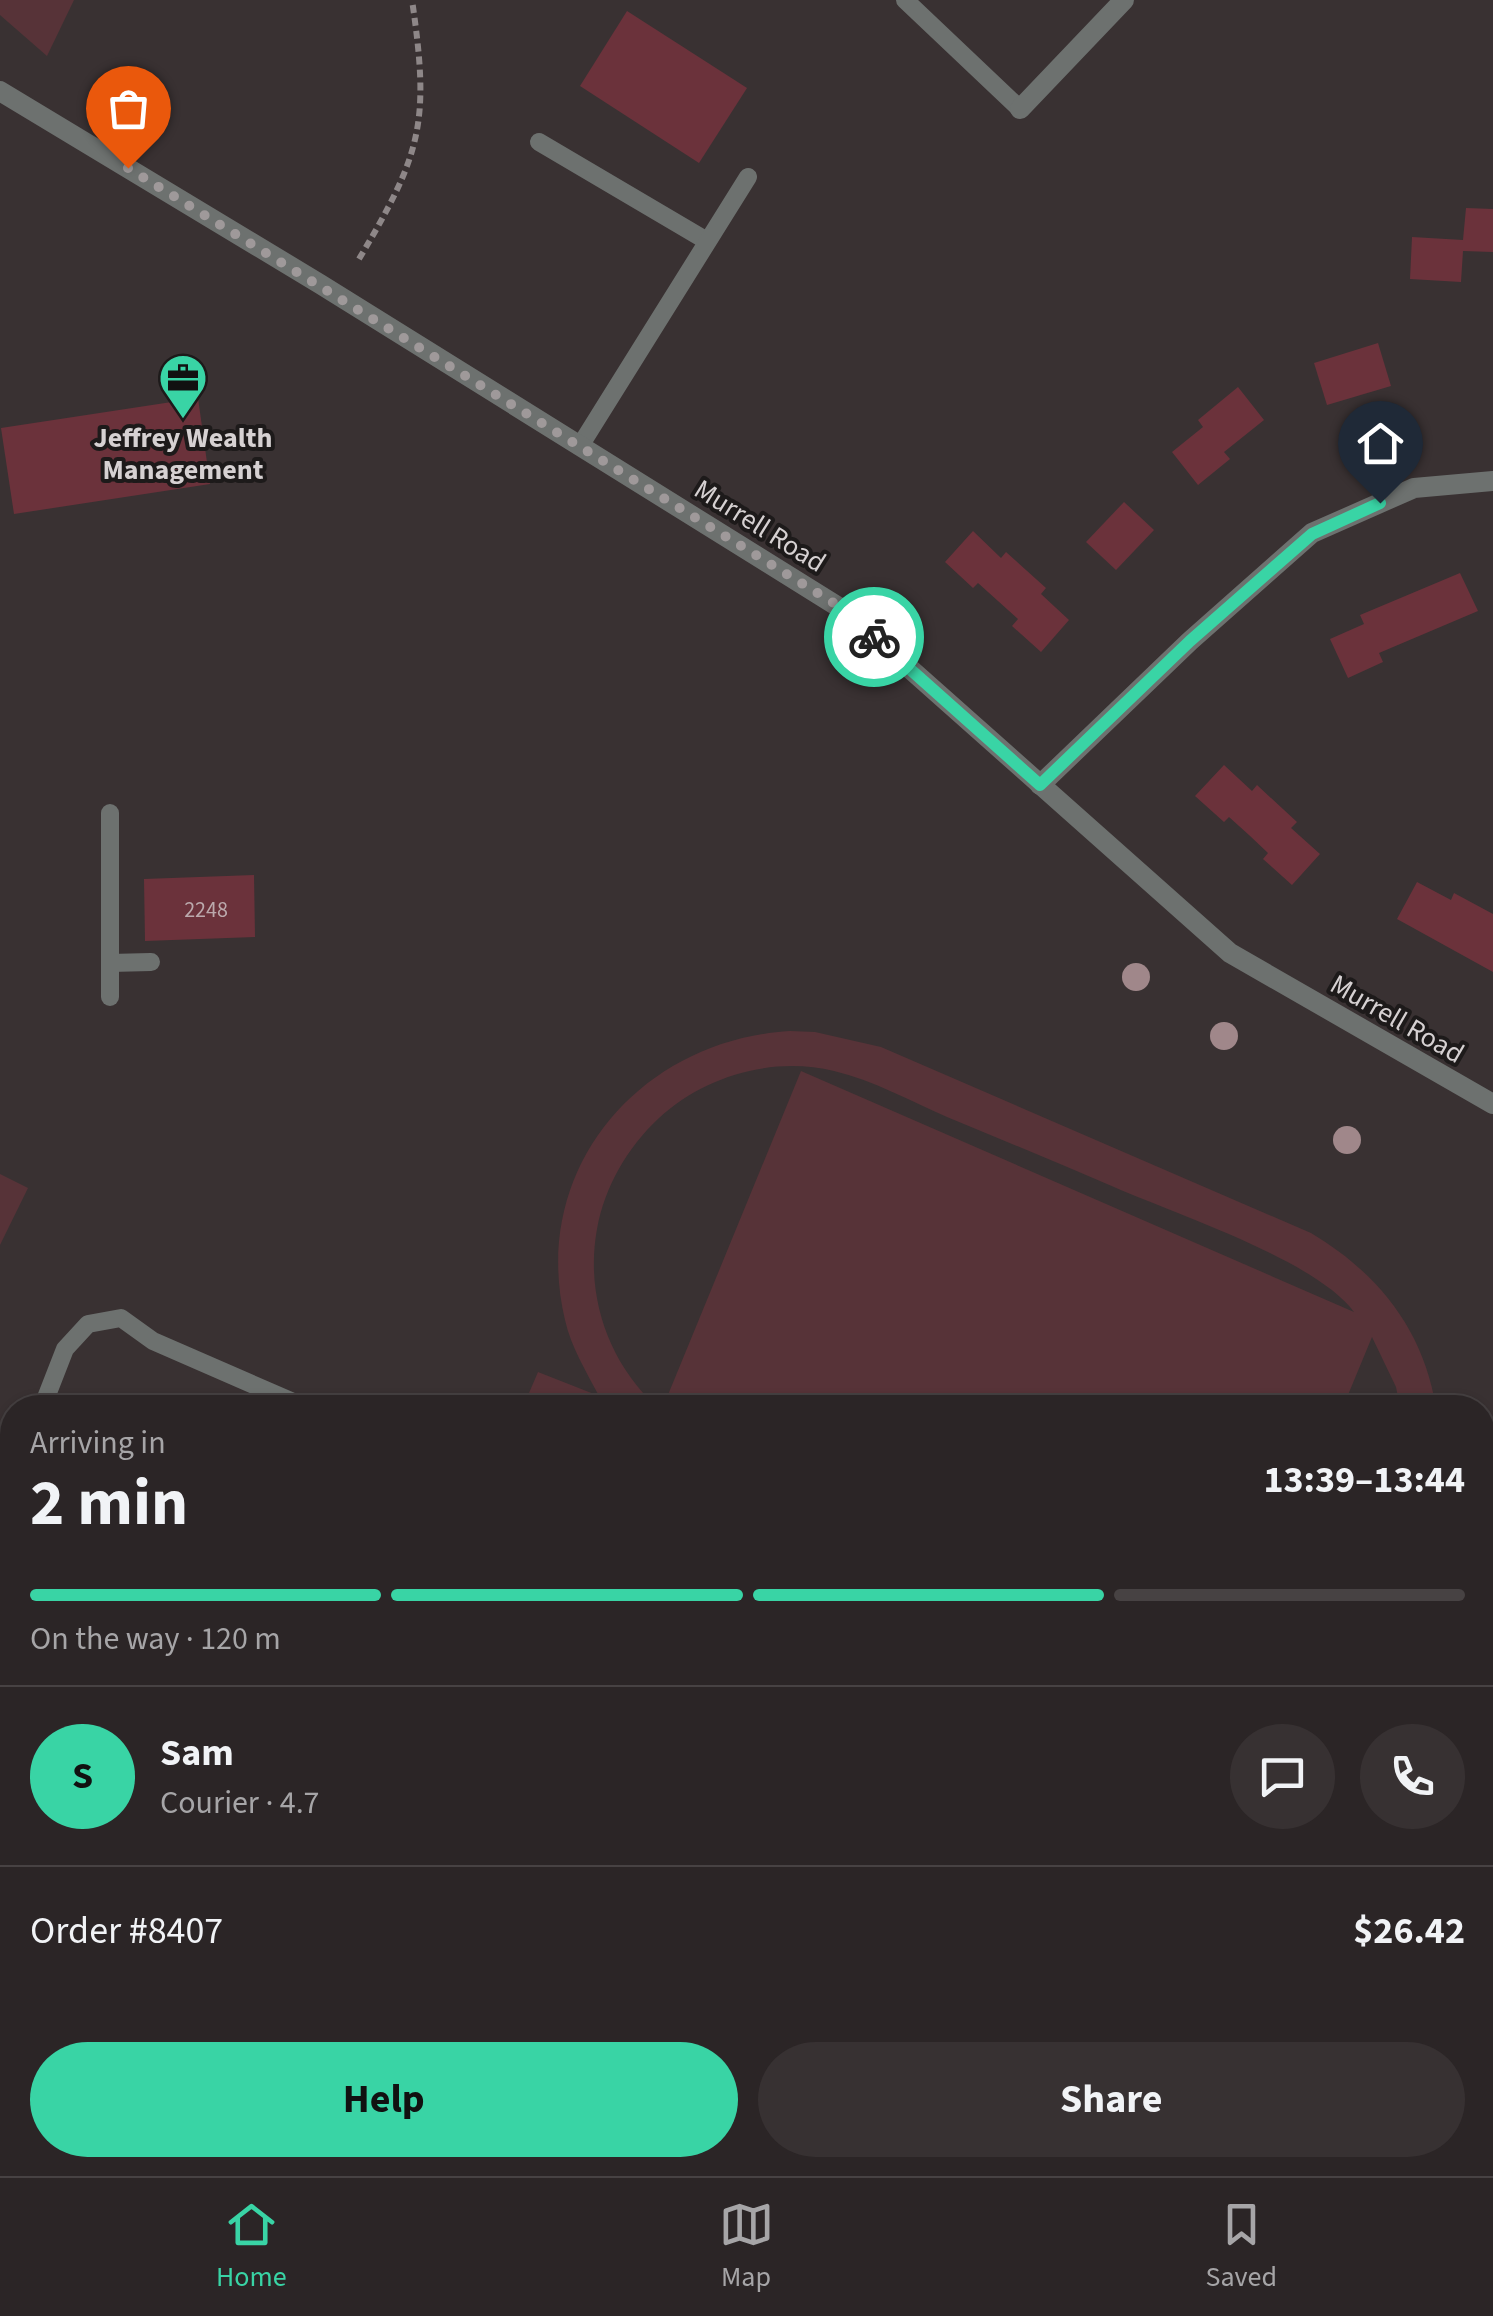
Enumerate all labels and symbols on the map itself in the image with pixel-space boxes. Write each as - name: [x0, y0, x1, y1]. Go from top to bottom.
- pin: [86, 66, 171, 169]
- office icon: Jeffrey Wealth Management: [157, 352, 209, 420]
- pin: [1338, 401, 1423, 504]
- place label: Jeffrey Wealth Management: [94, 418, 272, 490]
- street label: Murrell Road: [686, 470, 834, 582]
- courier: [824, 587, 924, 687]
- house number: 2248: [184, 894, 228, 926]
- street label: Murrell Road: [1323, 965, 1471, 1073]

